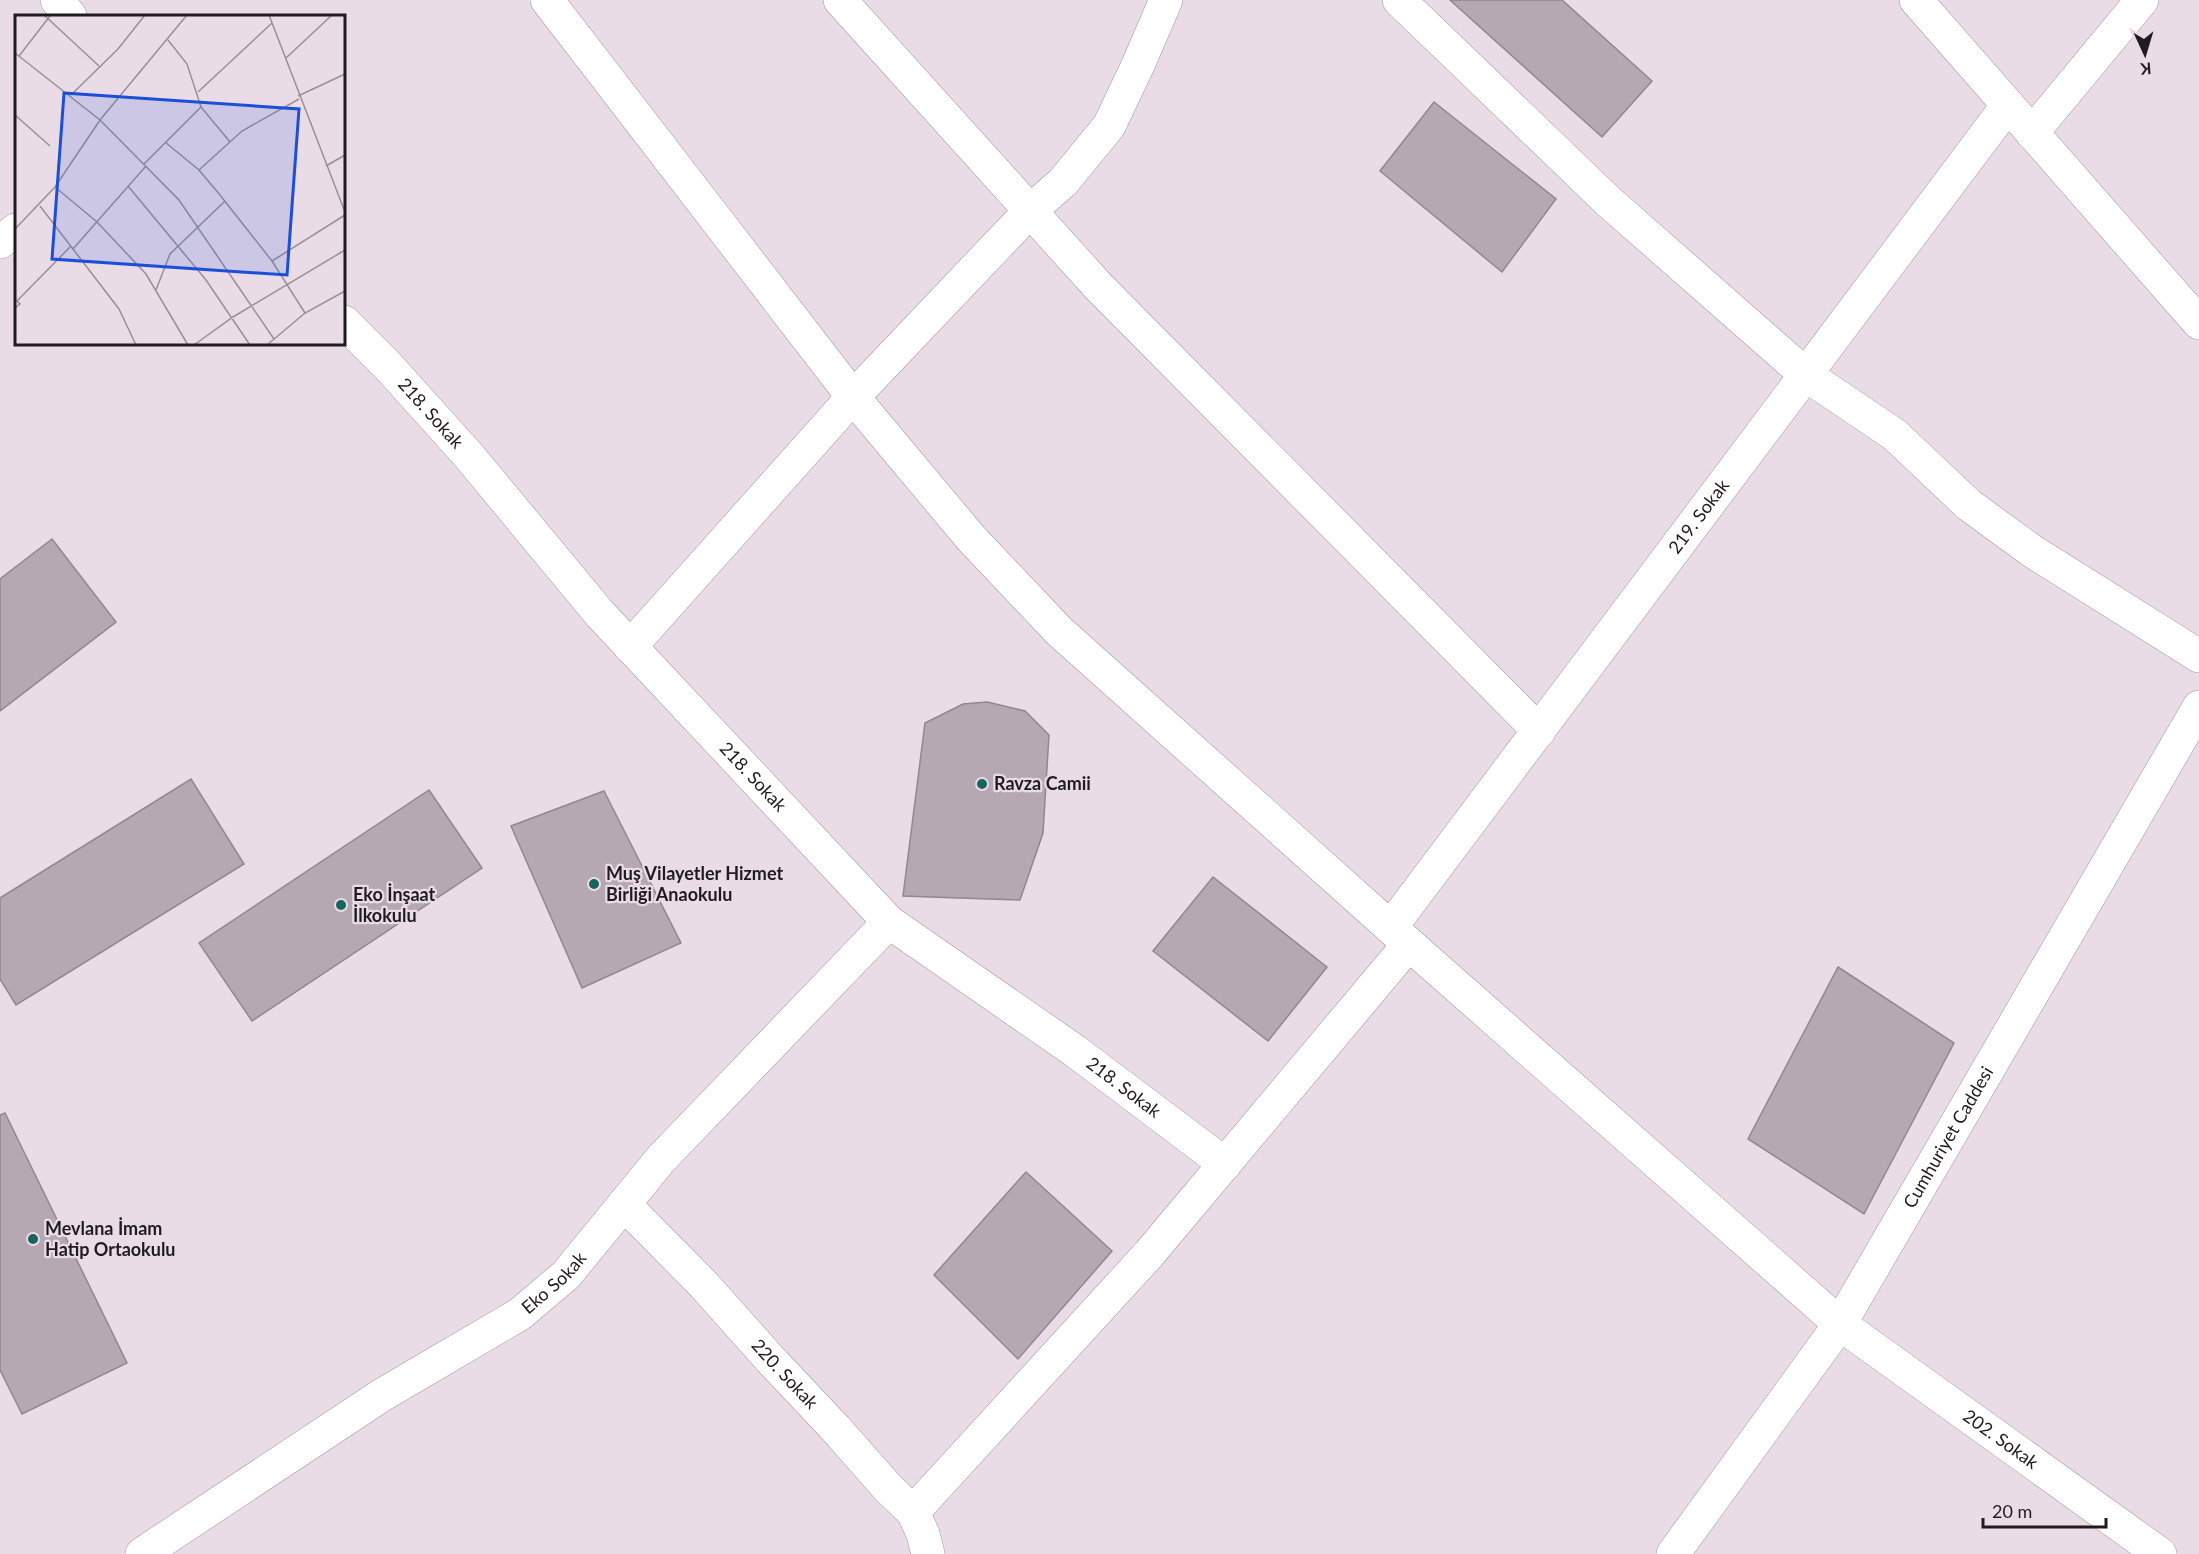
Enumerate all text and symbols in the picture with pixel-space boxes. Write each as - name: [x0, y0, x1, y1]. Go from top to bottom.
- inset map: [15, 15, 345, 345]
- north arrow: [2115, 24, 2175, 84]
- text: K: [2139, 60, 2152, 79]
- street label: 218. Sokak: [394, 373, 469, 453]
- street label: 219. Sokak: [1663, 474, 1734, 558]
- street label: 218. Sokak: [716, 737, 792, 816]
- place label: Ravza Camii: [994, 772, 1091, 794]
- marker: Ravza Camii: [975, 777, 989, 791]
- place label: Muş Vilayetler Hizmet Birliği Anaokulu: [606, 862, 783, 905]
- marker: Muş Vilayetler Hizmet Birliği Anaokulu: [587, 877, 601, 891]
- place label: Eko İnşaat İlkokulu: [353, 883, 436, 926]
- marker: Eko İnşaat İlkokulu: [334, 898, 348, 912]
- street label: 218. Sokak: [1083, 1052, 1166, 1122]
- street label: Cumhuriyet Caddesi: [1898, 1062, 1997, 1212]
- place label: Mevlana İmam Hatip Ortaokulu: [45, 1217, 176, 1260]
- marker: Mevlana İmam Hatip Ortaokulu: [26, 1232, 40, 1246]
- street label: Eko Sokak: [517, 1246, 591, 1318]
- street label: 220. Sokak: [747, 1334, 824, 1414]
- street label: 202. Sokak: [1959, 1404, 2044, 1474]
- scale bar: [1983, 1491, 2106, 1529]
- text: 20 m: [1992, 1500, 2032, 1522]

